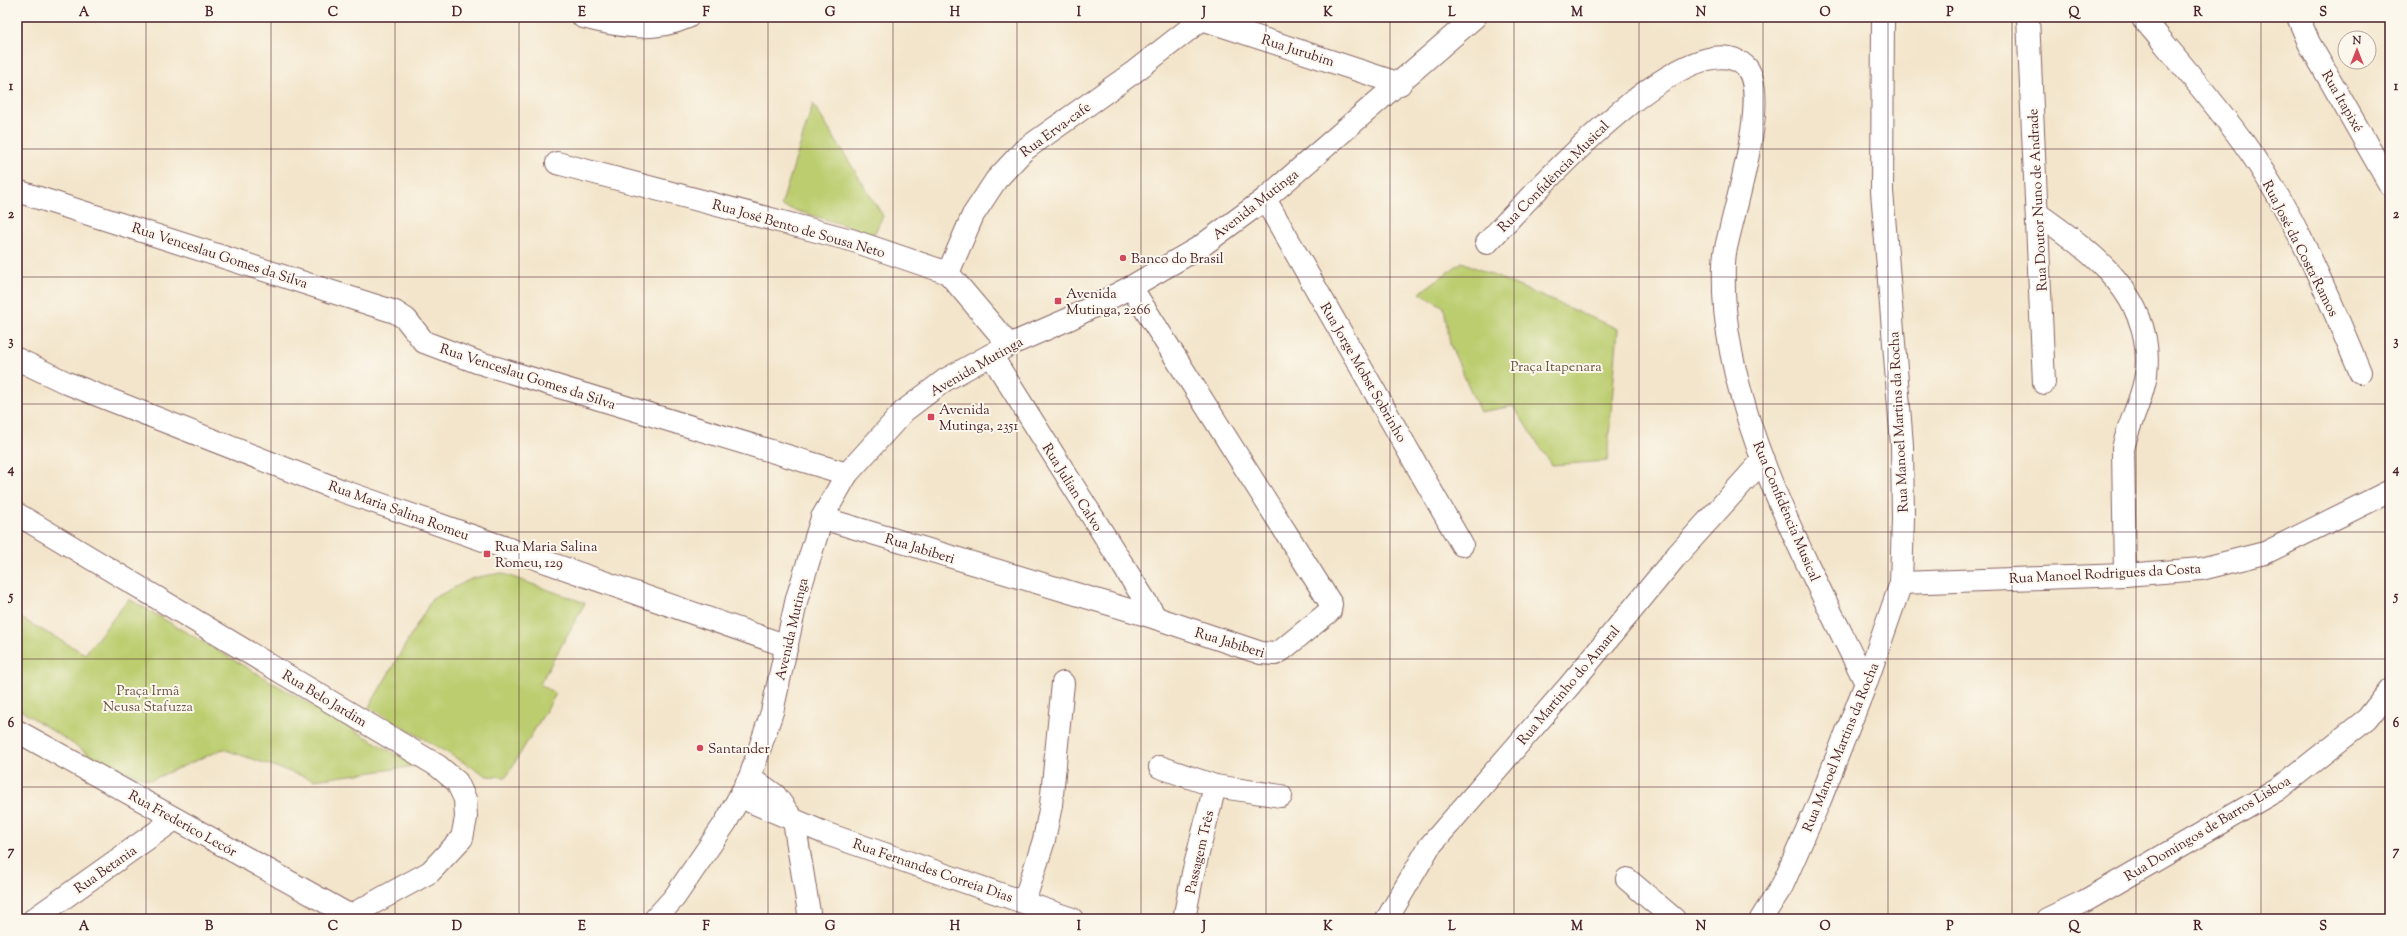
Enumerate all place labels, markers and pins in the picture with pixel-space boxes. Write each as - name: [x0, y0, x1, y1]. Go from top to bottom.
- place label: Banco do Brasil: [1131, 250, 1224, 270]
- marker: Banco do Brasil: [1118, 253, 1128, 263]
- place label: Avenida Mutinga, 2266: [1066, 285, 1150, 321]
- marker: Avenida Mutinga, 2266: [1053, 296, 1063, 306]
- place label: Avenida Mutinga, 2351: [939, 401, 1018, 437]
- marker: Avenida Mutinga, 2351: [926, 412, 936, 422]
- place label: Rua Maria Salina Romeu, 129: [495, 538, 598, 574]
- marker: Rua Maria Salina Romeu, 129: [482, 549, 492, 559]
- place label: Santander: [708, 740, 771, 760]
- marker: Santander: [695, 743, 705, 753]

